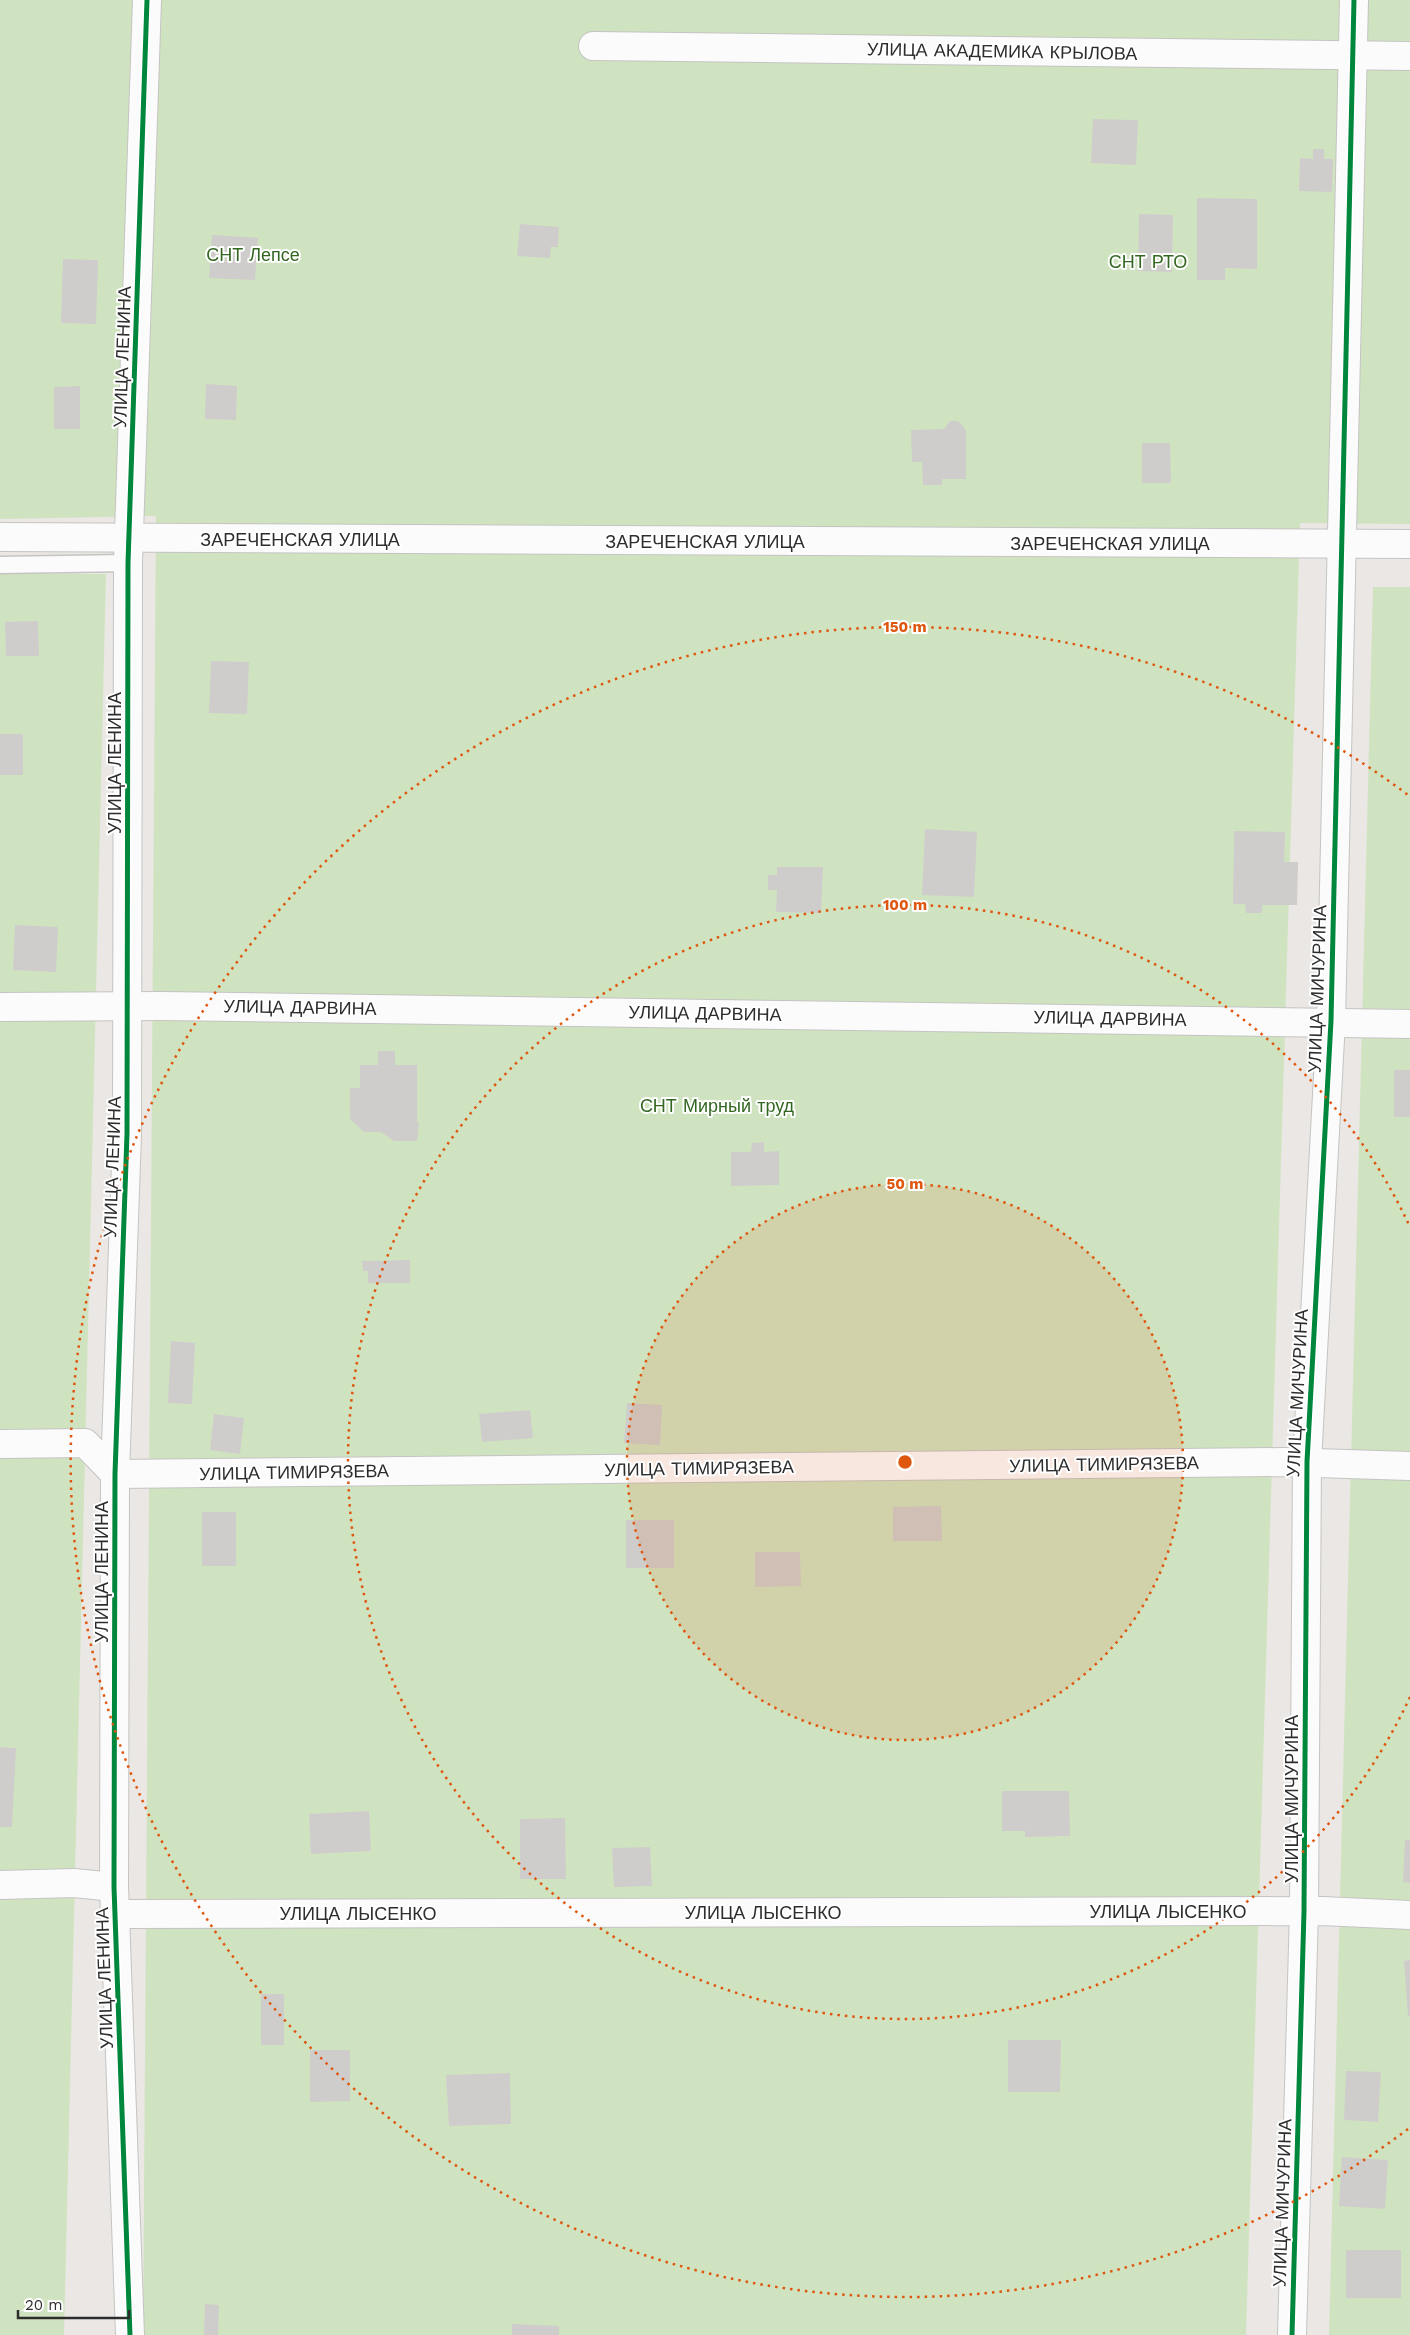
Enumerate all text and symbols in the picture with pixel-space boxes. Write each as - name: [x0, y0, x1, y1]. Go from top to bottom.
- street label: УЛИЦА АКАДЕМИКА КРЫЛОВА: [867, 38, 1137, 64]
- park label: СНТ Лепсе: [206, 244, 300, 265]
- park label: СНТ РТО: [1109, 251, 1187, 272]
- street label: УЛИЦА ЛЕНИНА: [109, 286, 135, 428]
- street label: ЗАРЕЧЕНСКАЯ УЛИЦА: [200, 529, 400, 550]
- street label: ЗАРЕЧЕНСКАЯ УЛИЦА: [605, 531, 805, 552]
- street label: ЗАРЕЧЕНСКАЯ УЛИЦА: [1010, 533, 1210, 554]
- text: 150 m: [883, 618, 927, 636]
- street label: УЛИЦА ЛЕНИНА: [104, 692, 125, 834]
- text: 100 m: [883, 896, 927, 914]
- street label: УЛИЦА МИЧУРИНА: [1304, 905, 1330, 1073]
- street label: УЛИЦА ДАРВИНА: [223, 995, 377, 1019]
- street label: УЛИЦА ДАРВИНА: [628, 1001, 782, 1025]
- street label: УЛИЦА ДАРВИНА: [1033, 1006, 1187, 1030]
- park label: СНТ Мирный труд: [640, 1095, 795, 1116]
- street label: УЛИЦА ЛЕНИНА: [99, 1096, 125, 1238]
- text: 50 m: [887, 1175, 923, 1193]
- street label: УЛИЦА МИЧУРИНА: [1282, 1308, 1312, 1478]
- street label: УЛИЦА ТИМИРЯЗЕВА: [1009, 1452, 1199, 1476]
- centre of rings: [896, 1453, 914, 1471]
- street label: УЛИЦА ТИМИРЯЗЕВА: [604, 1456, 794, 1480]
- street label: УЛИЦА ТИМИРЯЗЕВА: [199, 1460, 389, 1484]
- street label: УЛИЦА ЛЕНИНА: [91, 1501, 112, 1643]
- street label: УЛИЦА МИЧУРИНА: [1281, 1715, 1302, 1883]
- street label: УЛИЦА ЛЫСЕНКО: [1089, 1901, 1247, 1922]
- street label: УЛИЦА ЛЫСЕНКО: [684, 1902, 842, 1923]
- street label: УЛИЦА ЛЫСЕНКО: [279, 1903, 437, 1924]
- street label: УЛИЦА ЛЕНИНА: [91, 1907, 117, 2049]
- street label: УЛИЦА МИЧУРИНА: [1269, 2119, 1295, 2287]
- scale bar: [18, 2288, 129, 2320]
- text: 20 m: [25, 2296, 63, 2314]

